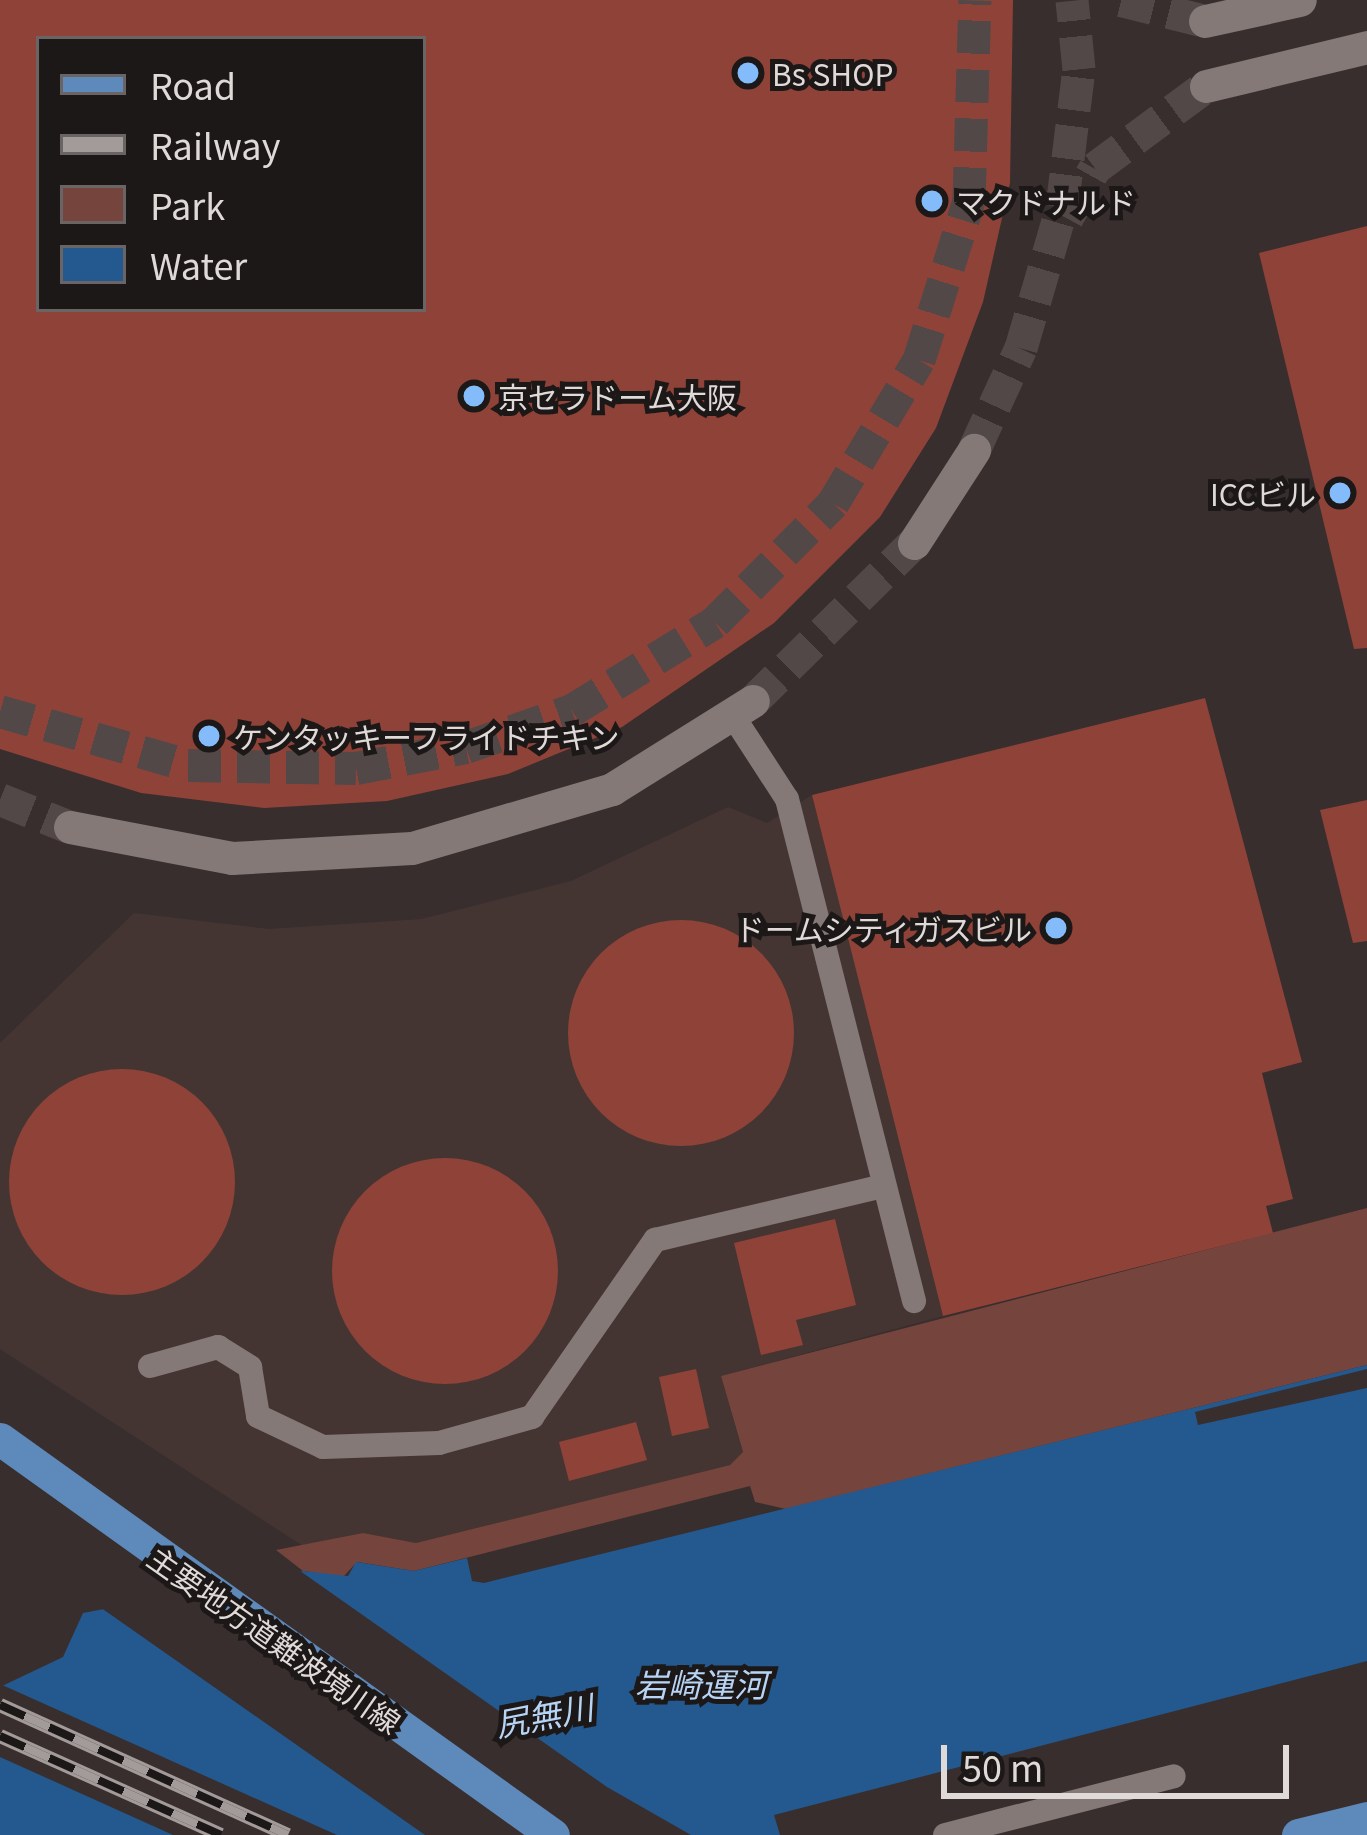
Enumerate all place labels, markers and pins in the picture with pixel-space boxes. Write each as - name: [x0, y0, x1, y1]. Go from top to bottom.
- place label: Bs SHOP: [772, 55, 893, 91]
- marker: Bs SHOP: [735, 60, 761, 86]
- place label: マクドナルド: [956, 183, 1136, 219]
- marker: マクドナルド: [919, 188, 945, 214]
- place label: 京セラドーム大阪: [498, 378, 738, 414]
- marker: 京セラドーム大阪: [461, 383, 487, 409]
- place label: ICCビル: [1210, 475, 1316, 511]
- marker: ICCビル: [1327, 480, 1353, 506]
- place label: ケンタッキーフライドチキン: [233, 718, 623, 754]
- marker: ケンタッキーフライドチキン: [196, 723, 222, 749]
- place label: ドームシティガスビル: [732, 910, 1032, 946]
- marker: ドームシティガスビル: [1043, 915, 1069, 941]

